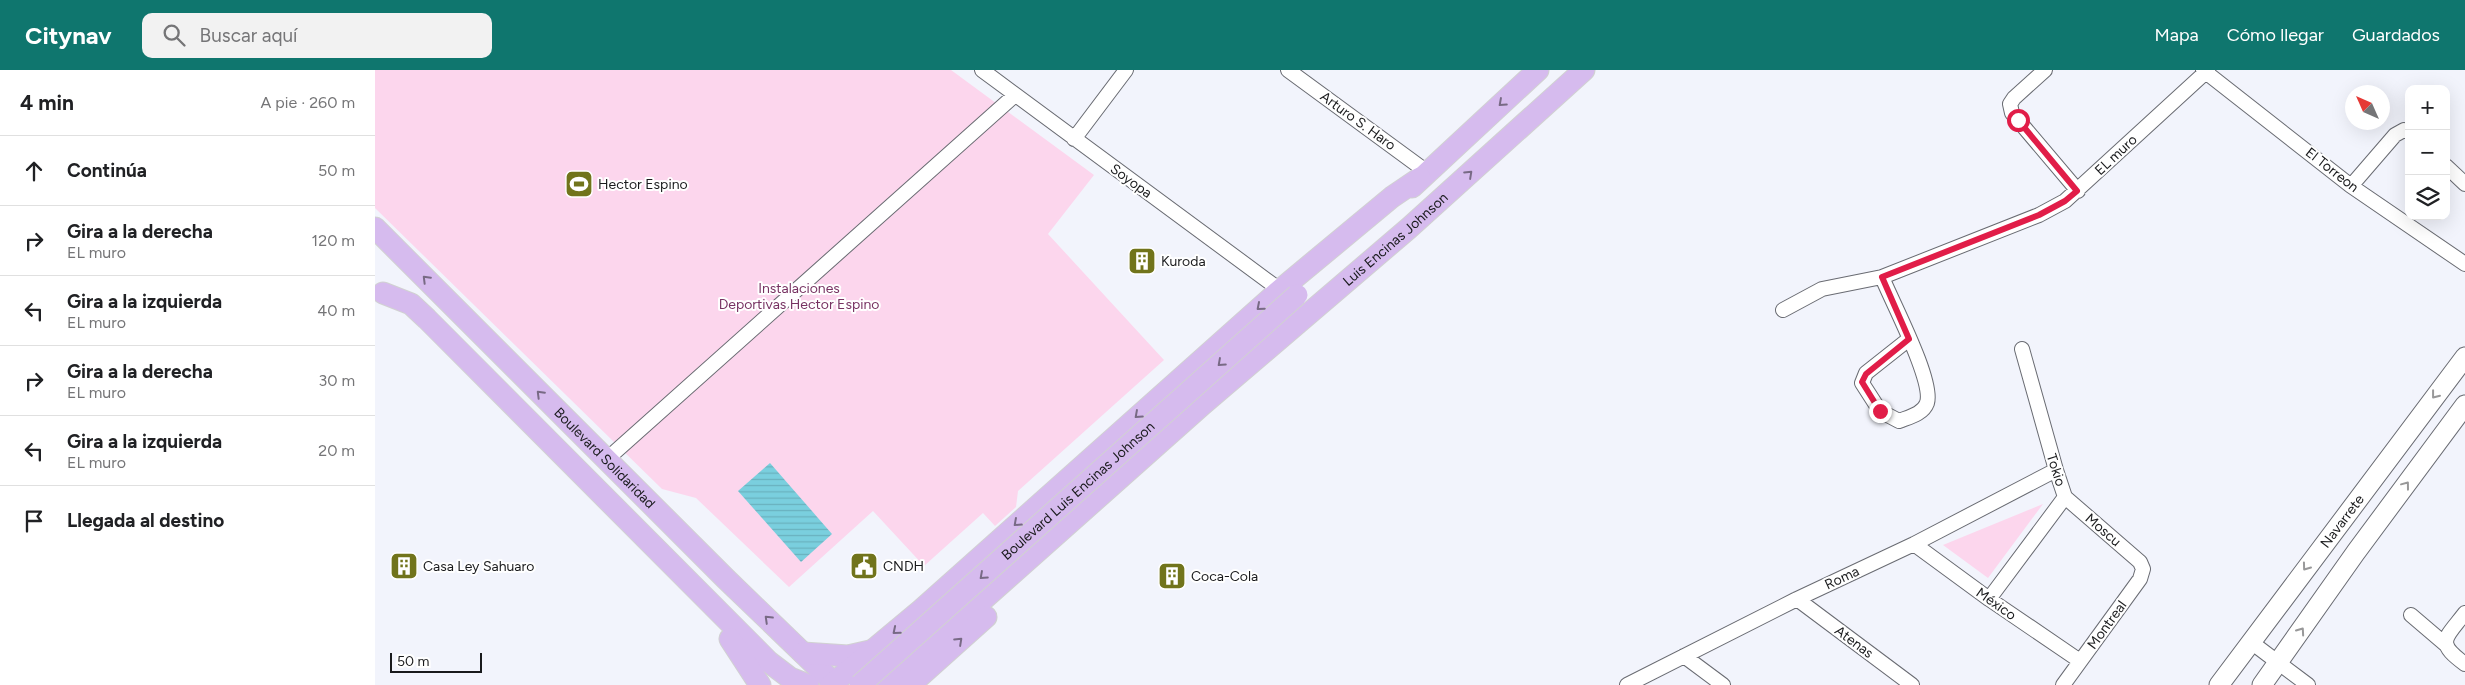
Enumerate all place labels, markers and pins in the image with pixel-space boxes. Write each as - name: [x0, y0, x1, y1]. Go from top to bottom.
- sports icon: Hector Espino: [564, 169, 594, 199]
- place label: Hector Espino: [598, 176, 688, 193]
- building icon: Kuroda: [1127, 246, 1157, 276]
- place label: Kuroda: [1161, 253, 1206, 270]
- building icon: Casa Ley Sahuaro: [389, 551, 419, 581]
- public building icon: CNDH: [849, 551, 879, 581]
- place label: Casa Ley Sahuaro: [423, 558, 534, 575]
- place label: CNDH: [883, 558, 924, 575]
- building icon: Coca-Cola: [1157, 561, 1187, 591]
- place label: Coca-Cola: [1191, 568, 1258, 585]

